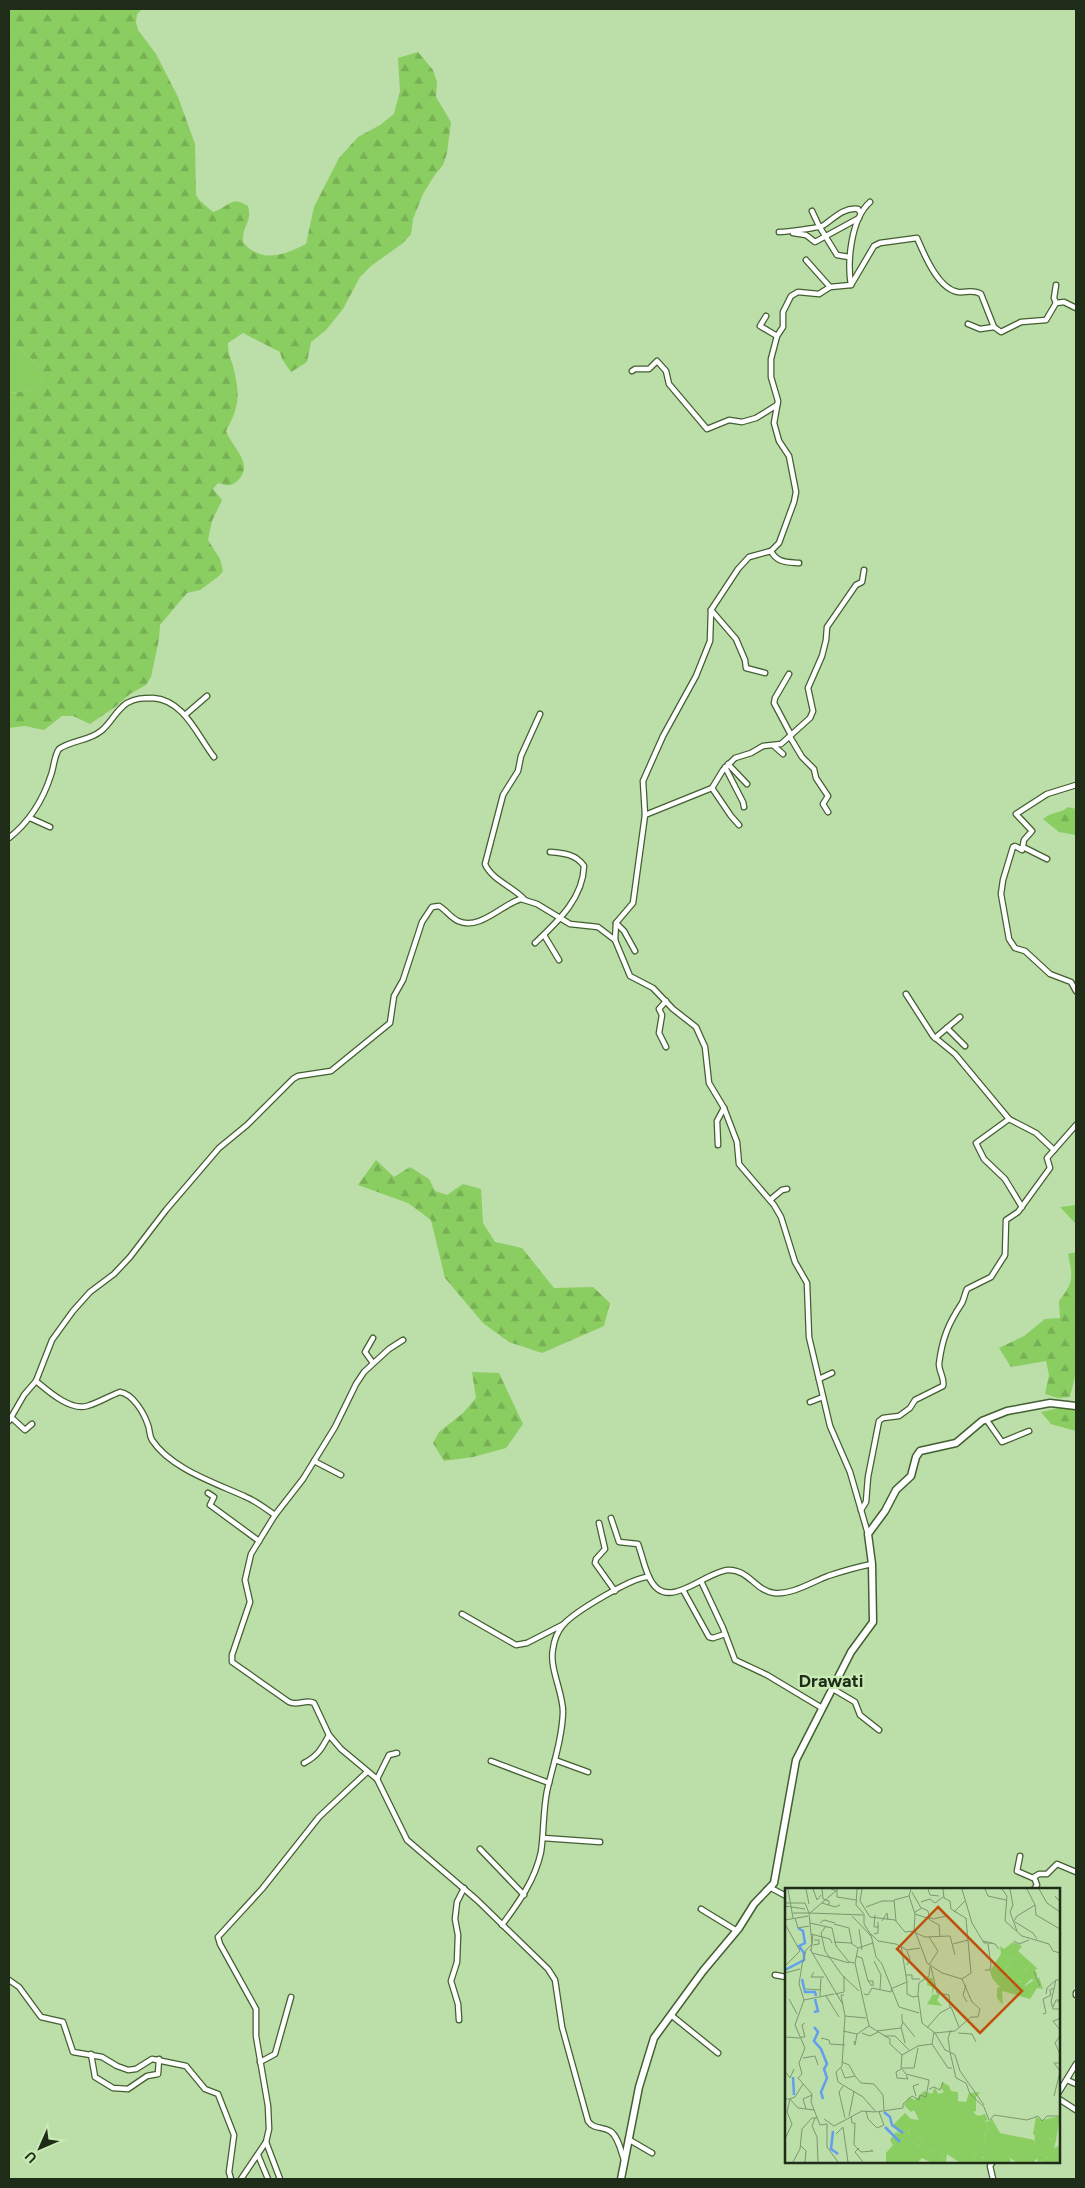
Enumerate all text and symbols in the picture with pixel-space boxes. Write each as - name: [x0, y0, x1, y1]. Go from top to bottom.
- district label: Drawati: [798, 1670, 864, 1692]
- inset map: [785, 1888, 1060, 2163]
- north arrow: [15, 2123, 65, 2173]
- text: U: [22, 2147, 41, 2166]

